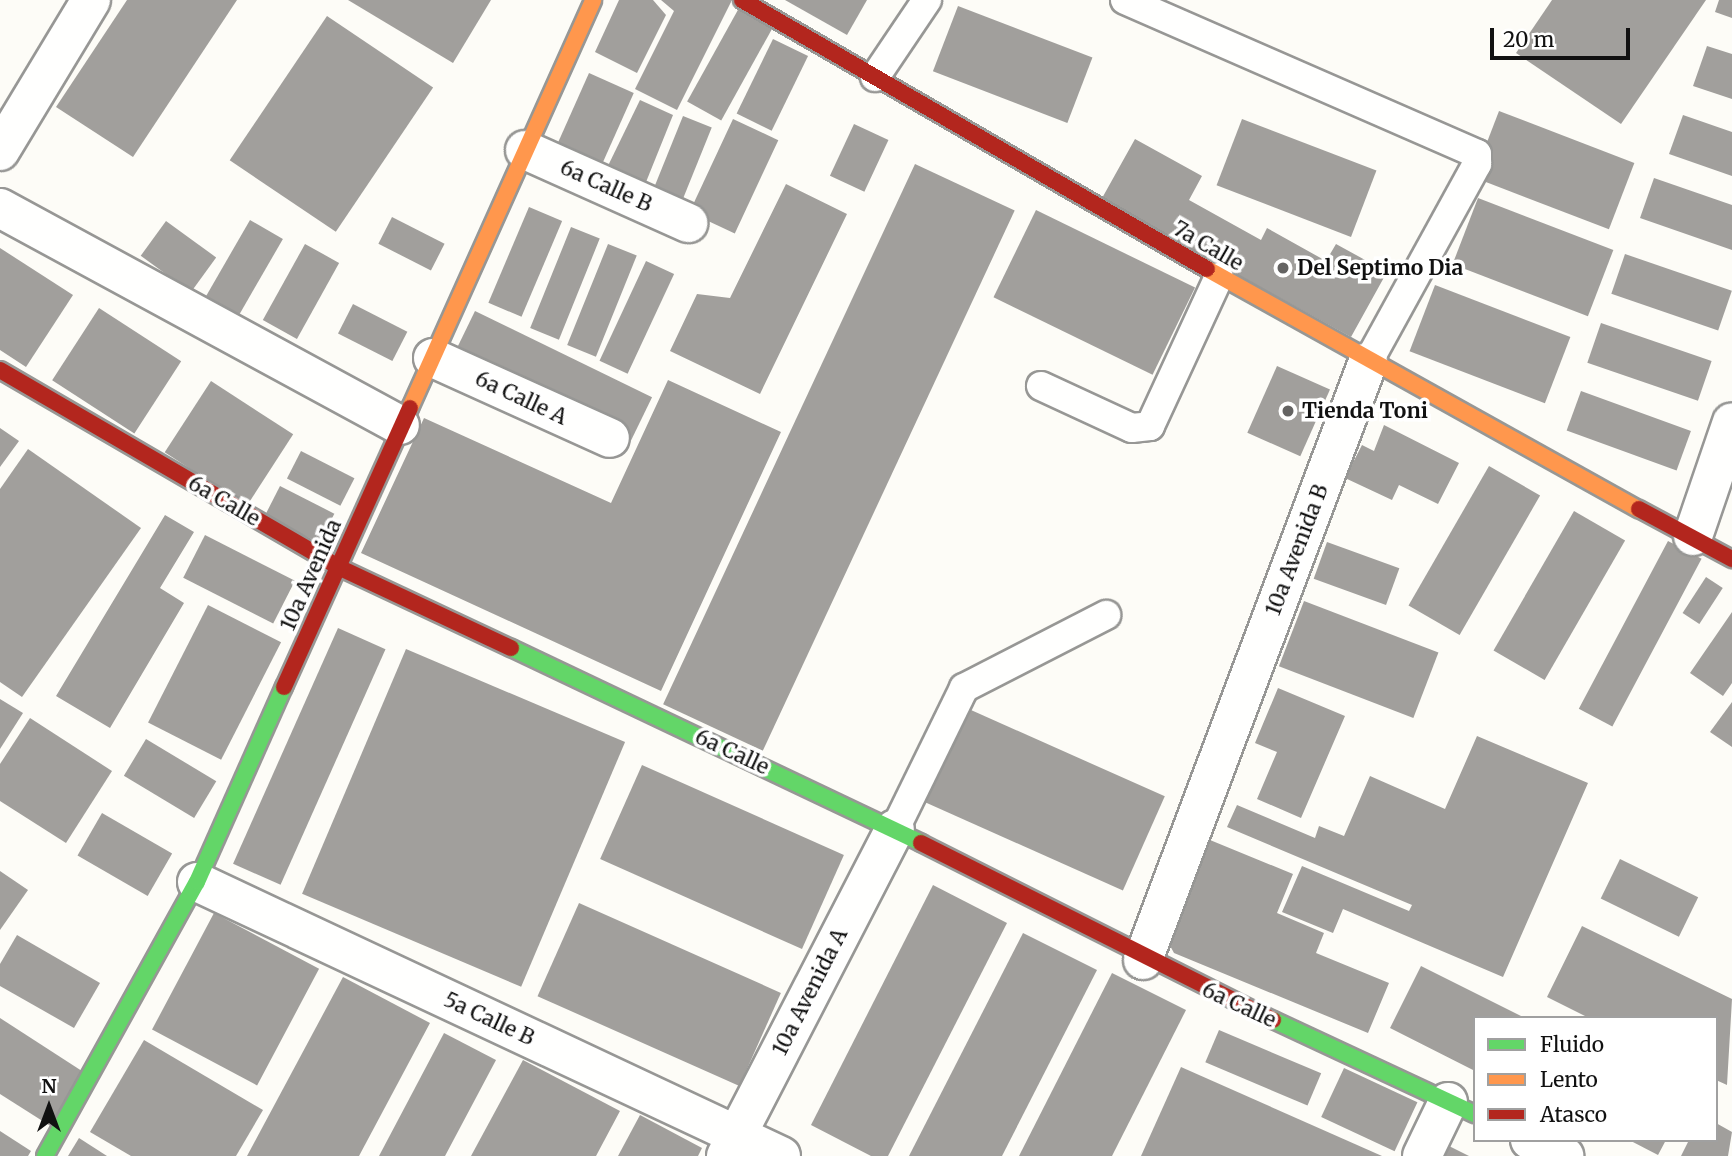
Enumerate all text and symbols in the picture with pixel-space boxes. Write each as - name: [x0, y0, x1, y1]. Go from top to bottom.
- scale bar: [1494, 14, 1634, 58]
- text: 20 m: [1503, 26, 1554, 53]
- street label: 6a Calle B: [556, 155, 656, 217]
- street label: 7a Calle: [1169, 216, 1247, 276]
- place label: Del Septimo Dia: [1297, 255, 1463, 281]
- marker: Del Septimo Dia: [1275, 260, 1291, 276]
- street label: 6a Calle A: [471, 366, 571, 430]
- place label: Tienda Toni: [1302, 398, 1428, 424]
- marker: Tienda Toni: [1280, 403, 1296, 419]
- street label: 6a Calle: [184, 470, 264, 532]
- street label: 10a Avenida B: [1260, 481, 1334, 619]
- street label: 10a Avenida: [275, 515, 347, 635]
- street label: 6a Calle: [691, 724, 773, 780]
- street label: 10a Avenida A: [767, 924, 853, 1060]
- street label: 6a Calle: [1198, 977, 1280, 1033]
- street label: 5a Calle B: [440, 987, 538, 1051]
- legend: [1473, 1016, 1718, 1142]
- text: Fluido: [1540, 1031, 1604, 1058]
- text: Lento: [1540, 1066, 1598, 1093]
- north arrow: [14, 1072, 84, 1142]
- text: N: [41, 1074, 57, 1098]
- text: Atasco: [1540, 1101, 1607, 1128]

